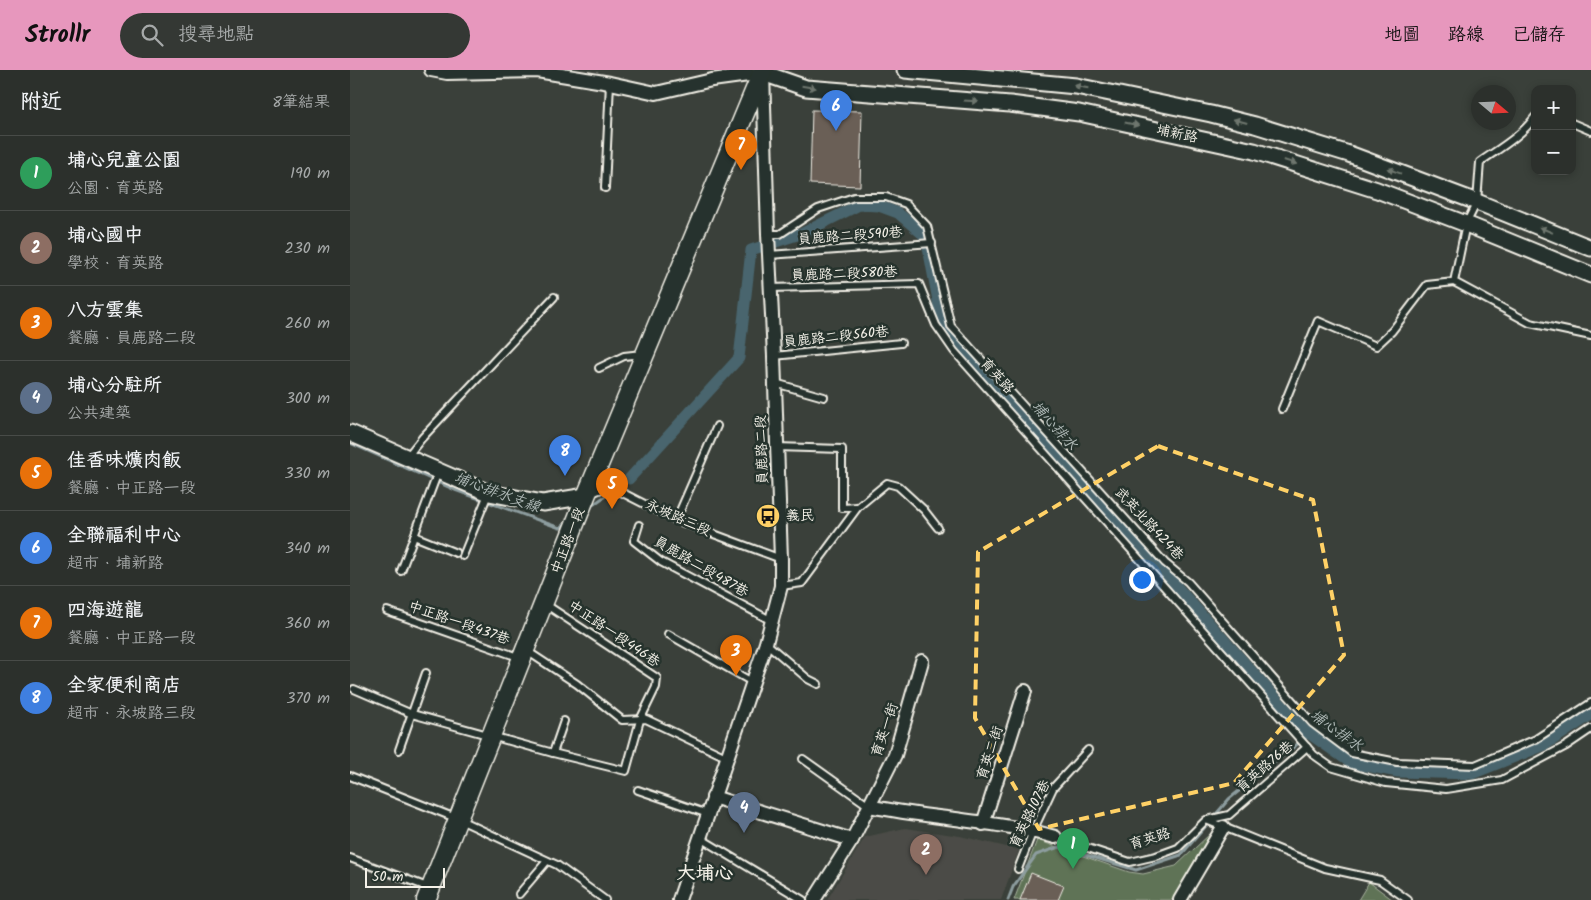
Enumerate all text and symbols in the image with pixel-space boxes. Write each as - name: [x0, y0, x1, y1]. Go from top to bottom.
- search box: [120, 13, 470, 58]
- text: Strollr: [25, 16, 90, 55]
- text: 搜尋地點: [178, 20, 254, 50]
- icon: search: [138, 21, 166, 49]
- text: 地圖: [1384, 21, 1420, 50]
- text: 路線: [1448, 21, 1484, 50]
- text: 已儲存: [1512, 21, 1566, 50]
- one-way arrow: [1073, 83, 1089, 91]
- one-way arrow: [802, 84, 818, 92]
- north arrow: [1471, 85, 1516, 130]
- map controls: [1531, 85, 1576, 175]
- button: +: [1531, 85, 1576, 130]
- text: 附近: [20, 86, 62, 119]
- text: 8筆結果: [272, 90, 330, 115]
- pin: 6: [820, 90, 852, 131]
- one-way arrow: [963, 97, 979, 105]
- one-way arrow: [1232, 117, 1247, 125]
- street label: 埔新路: [1154, 119, 1200, 149]
- one-way arrow: [1124, 120, 1139, 128]
- pin: 7: [725, 129, 757, 170]
- button: −: [1531, 130, 1576, 175]
- text: 埔心兒童公園: [67, 146, 181, 176]
- one-way arrow: [1282, 159, 1297, 166]
- text: 1: [34, 161, 38, 186]
- text: 190 m: [290, 161, 330, 186]
- one-way arrow: [1387, 167, 1402, 174]
- text: 公園 · 育英路: [67, 176, 164, 201]
- text: 埔心國中: [67, 221, 143, 251]
- street label: 員鹿路二段590巷: [797, 221, 904, 251]
- one-way arrow: [1538, 226, 1553, 234]
- text: 2: [31, 236, 41, 261]
- text: 230 m: [284, 236, 330, 261]
- text: 學校 · 育英路: [67, 251, 164, 276]
- street label: 員鹿路二段580巷: [790, 261, 899, 287]
- text: 八方雲集: [67, 296, 143, 326]
- text: 3: [32, 311, 40, 336]
- text: 260 m: [285, 311, 330, 336]
- street label: 員鹿路二段560巷: [782, 320, 891, 353]
- text: 餐廳 · 員鹿路二段: [67, 326, 196, 351]
- street label: 育英路: [975, 353, 1019, 399]
- text: 埔心分駐所: [67, 371, 162, 401]
- text: 4: [32, 386, 40, 411]
- text: 300 m: [286, 386, 330, 411]
- water label: 埔心排水: [1025, 396, 1084, 457]
- text: 公共建築: [67, 401, 131, 426]
- street label: 員鹿路二段: [750, 415, 774, 485]
- pin: 8: [549, 435, 581, 476]
- text: 佳香味爌肉飯: [67, 446, 181, 476]
- text: 5: [32, 461, 40, 486]
- text: 330 m: [285, 461, 330, 486]
- water label: 埔心排水支線: [451, 466, 544, 520]
- pin: 5: [596, 468, 628, 509]
- text: 餐廳 · 中正路一段: [67, 476, 196, 501]
- street label: 武英北路424巷: [1109, 482, 1190, 566]
- street label: 永坡路三段: [642, 494, 714, 542]
- bus stop icon: 義民: [755, 503, 781, 529]
- street label: 中正路一段: [545, 504, 591, 578]
- place label: 義民: [786, 505, 814, 527]
- text: 全聯福利中心: [67, 521, 181, 551]
- street label: 員鹿路二段487巷: [649, 531, 754, 604]
- text: 6: [32, 536, 40, 561]
- text: 340 m: [285, 536, 330, 561]
- text: 超市 · 埔新路: [67, 551, 164, 576]
- your location: [1129, 567, 1155, 593]
- street label: 中正路一段437巷: [405, 595, 514, 651]
- street label: 中正路一段446巷: [563, 595, 665, 674]
- text: 四海遊龍: [67, 596, 143, 626]
- text: 7: [32, 611, 40, 636]
- text: 360 m: [285, 611, 330, 636]
- text: 餐廳 · 中正路一段: [67, 626, 196, 651]
- pin: 3: [720, 635, 752, 676]
- text: 全家便利商店: [67, 671, 181, 701]
- text: 8: [31, 686, 41, 711]
- text: 370 m: [286, 686, 330, 711]
- street label: 育英一街: [865, 700, 905, 760]
- text: 超市 · 永坡路三段: [67, 701, 196, 726]
- water label: 埔心排水: [1305, 704, 1368, 759]
- street label: 育英二街: [971, 723, 1009, 783]
- street label: 育英路76巷: [1231, 735, 1299, 798]
- street label: 育英路107巷: [1004, 775, 1057, 852]
- pin: 4: [728, 792, 760, 833]
- street label: 育英路: [1127, 822, 1173, 856]
- pin: 1: [1057, 828, 1089, 869]
- pin: 2: [910, 834, 942, 875]
- district label: 大埔心: [676, 859, 734, 889]
- scale bar: [365, 865, 445, 888]
- text: 50 m: [372, 866, 403, 888]

